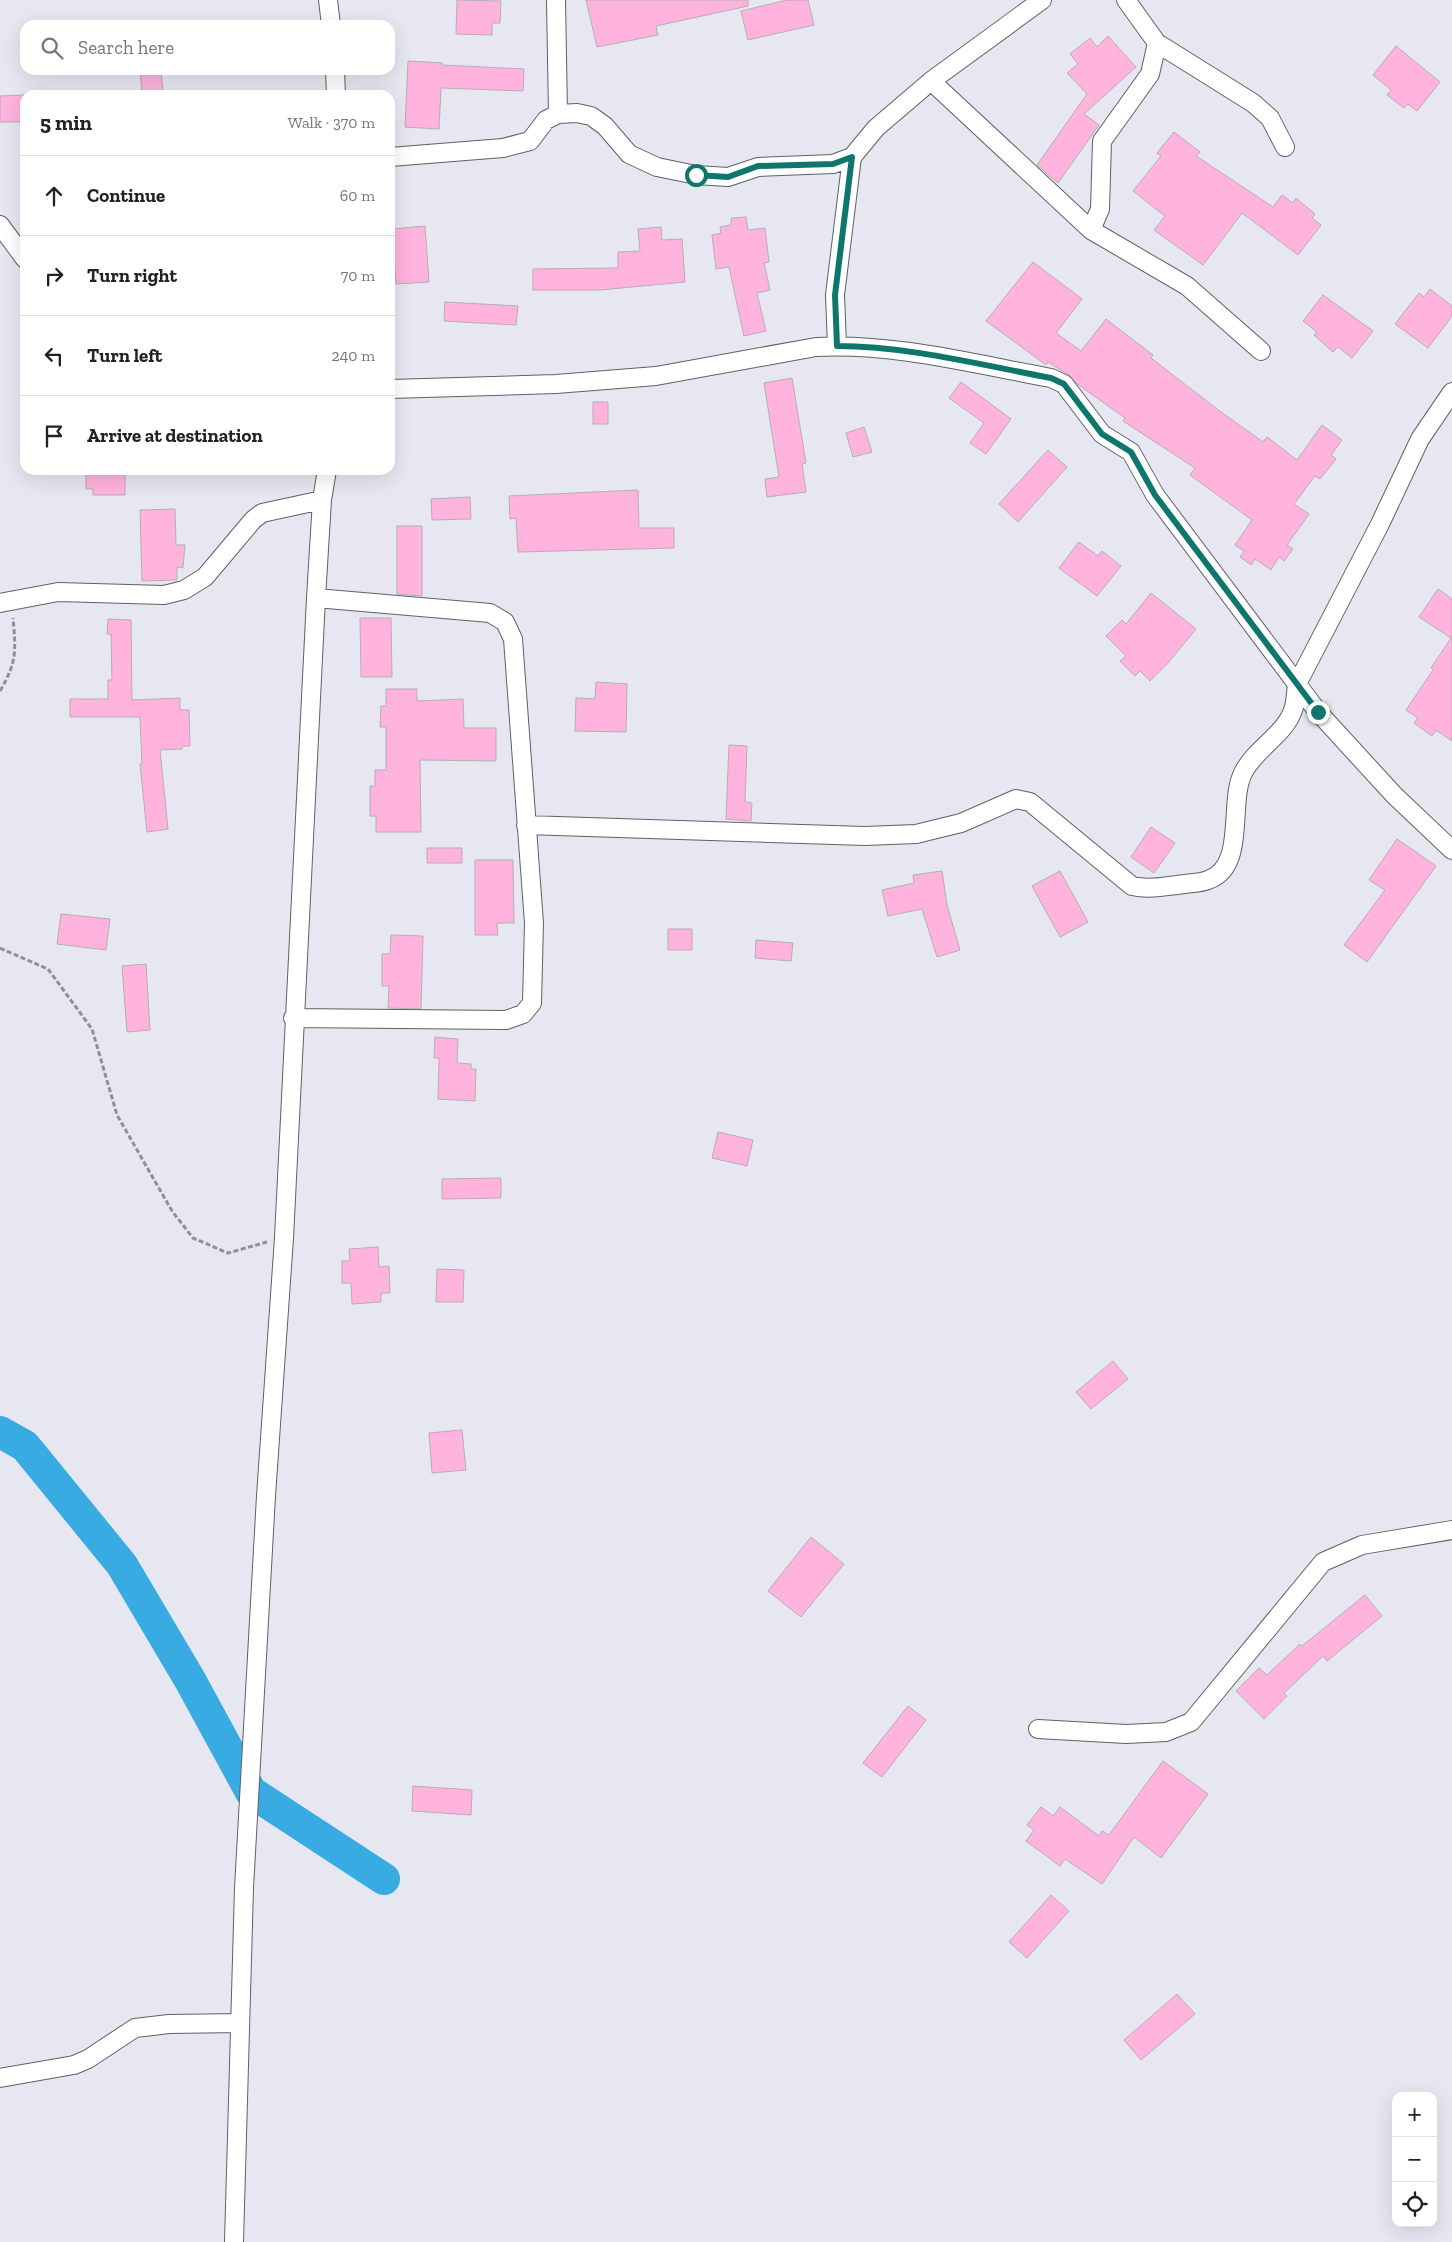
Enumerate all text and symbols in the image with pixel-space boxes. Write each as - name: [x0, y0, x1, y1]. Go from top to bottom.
- search box: [20, 20, 395, 75]
- icon: search: [38, 34, 66, 62]
- text: Search here: [78, 36, 174, 59]
- text: 5 min: [40, 110, 92, 135]
- text: Walk · 370 m: [288, 113, 375, 132]
- route start: [685, 164, 708, 187]
- icon: ahead: [40, 182, 68, 210]
- text: Continue: [87, 184, 165, 207]
- text: 60 m: [340, 186, 375, 205]
- icon: right: [40, 262, 68, 290]
- text: Turn right: [87, 264, 177, 287]
- text: 70 m: [341, 266, 375, 285]
- icon: left: [40, 342, 68, 370]
- text: Turn left: [87, 344, 162, 367]
- text: 240 m: [331, 346, 375, 365]
- icon: arrive: [40, 422, 68, 450]
- text: Arrive at destination: [87, 424, 263, 447]
- route end: [1307, 701, 1330, 724]
- map controls: [1392, 2092, 1437, 2227]
- button: +: [1392, 2092, 1437, 2137]
- button: −: [1392, 2137, 1437, 2182]
- button: locate: [1392, 2182, 1437, 2227]

